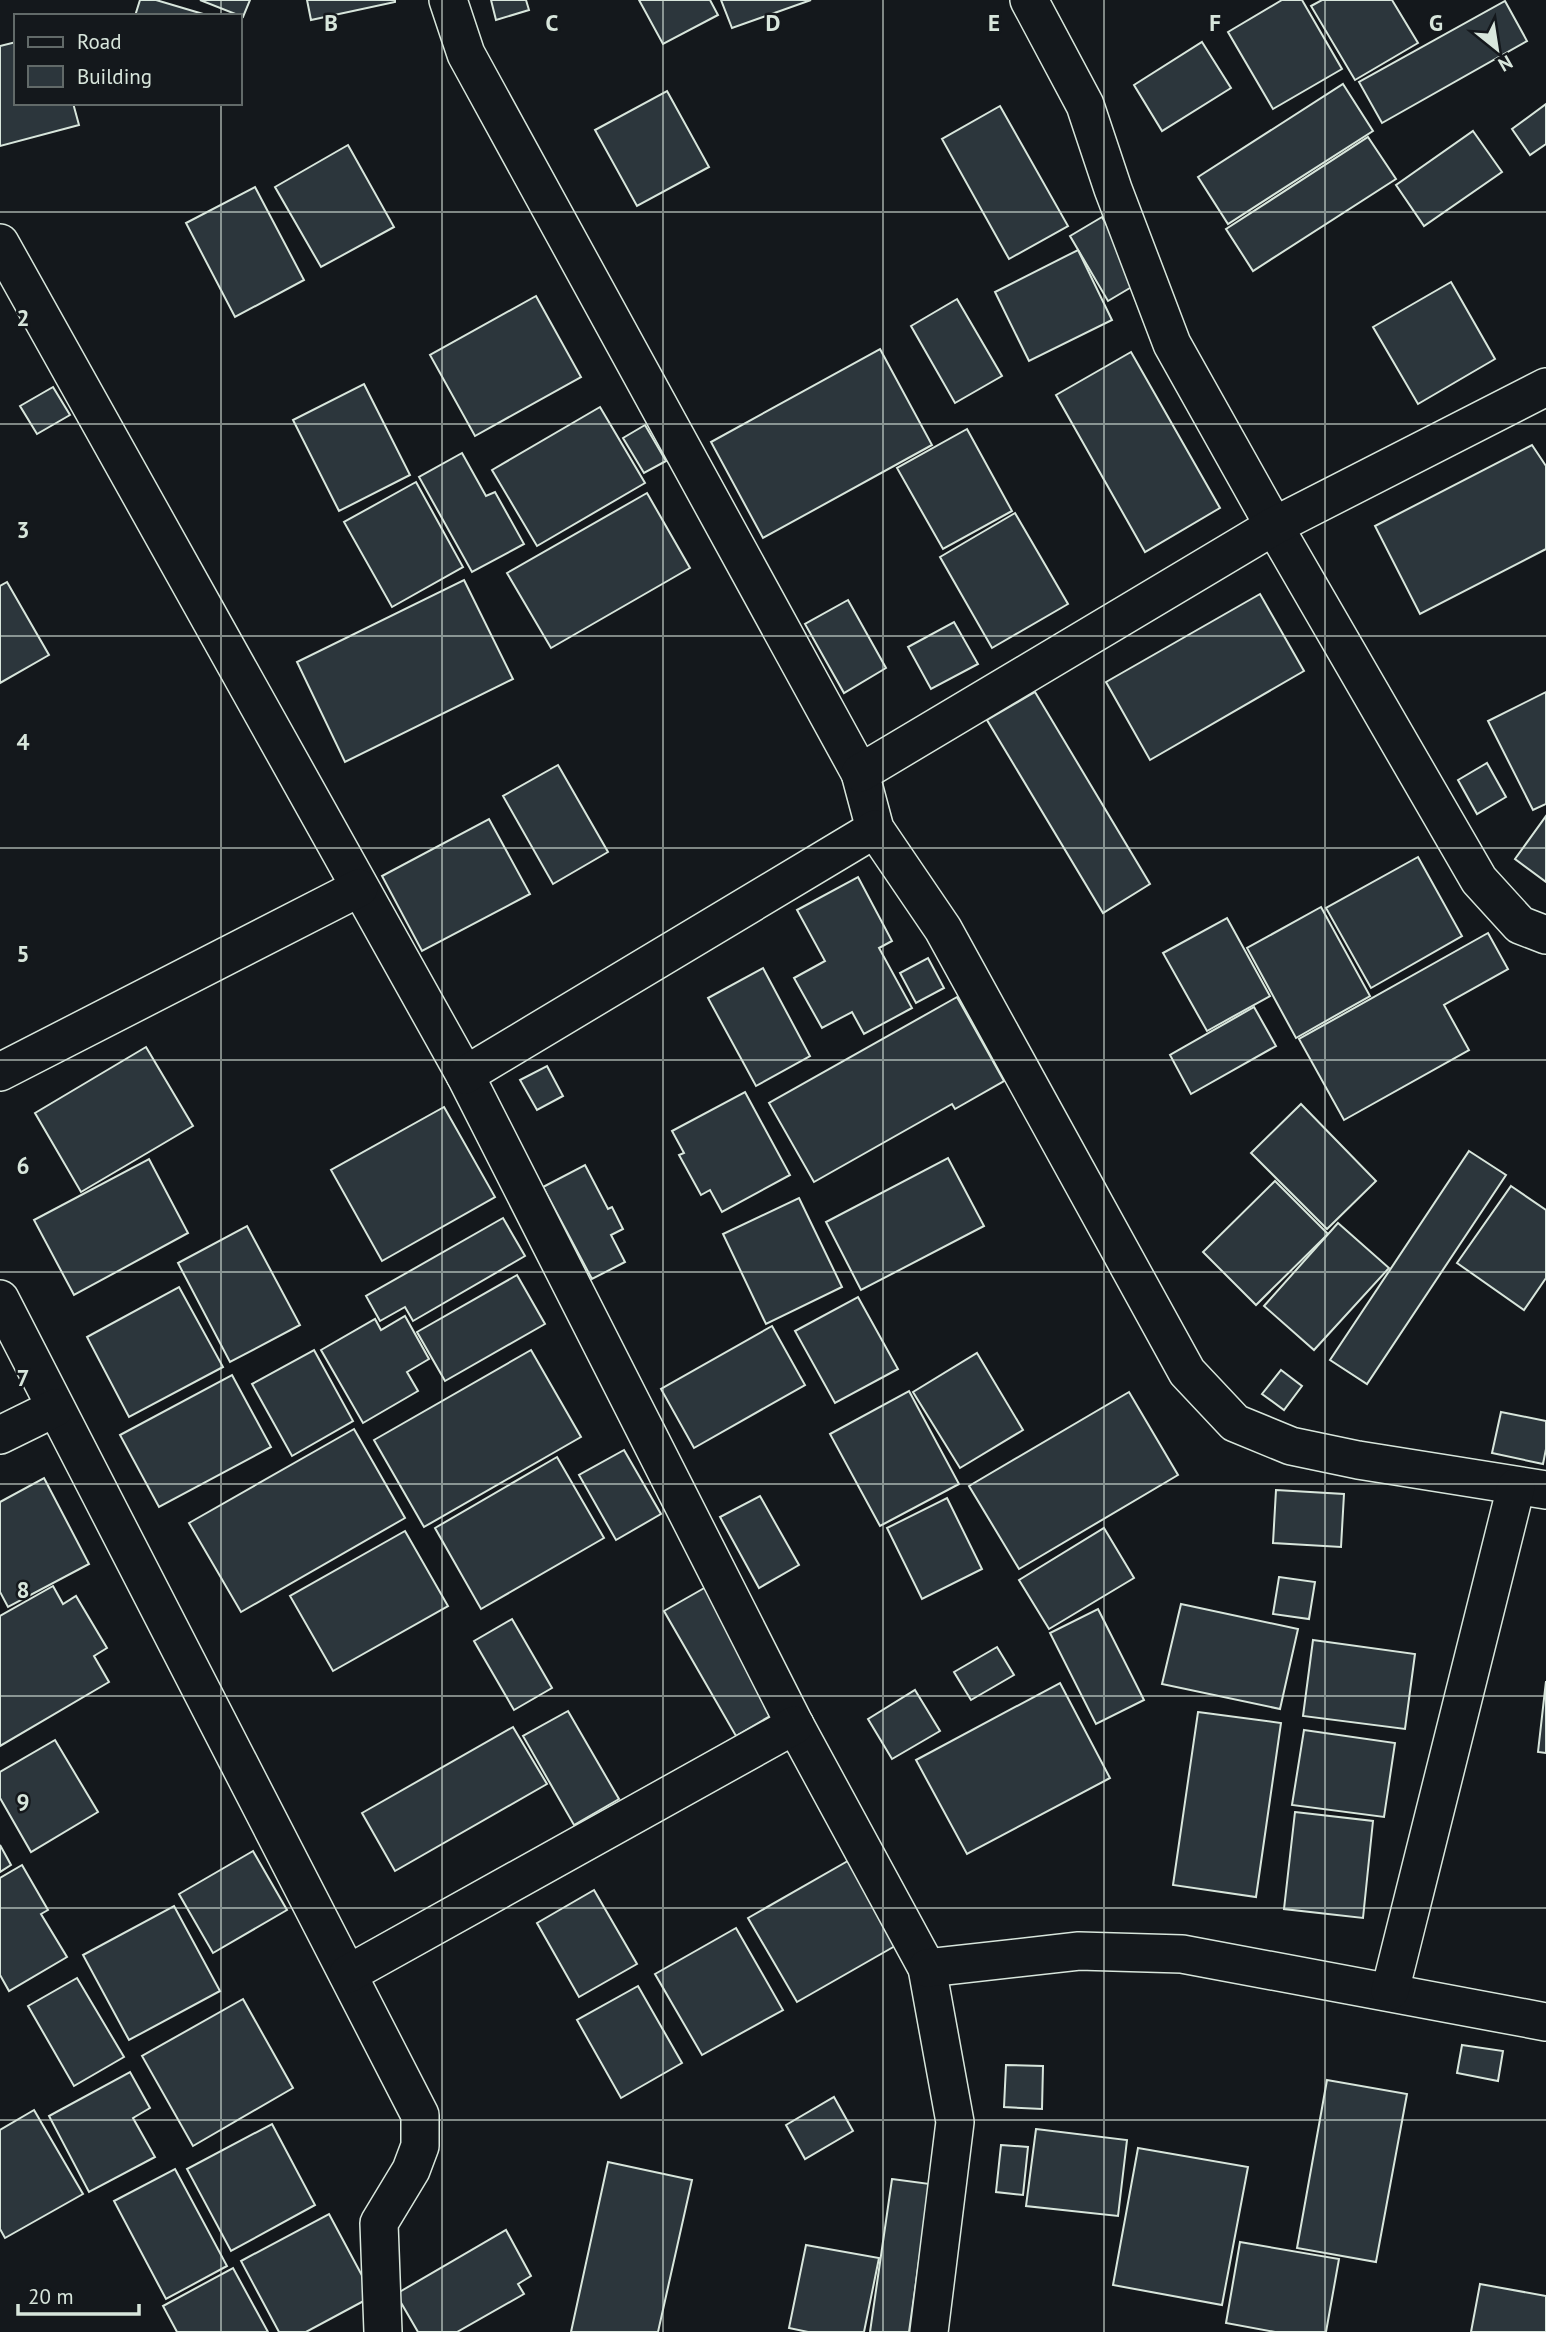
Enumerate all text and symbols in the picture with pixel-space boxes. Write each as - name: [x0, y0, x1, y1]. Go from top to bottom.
- text: B: [324, 8, 338, 37]
- text: C: [546, 8, 559, 37]
- text: D: [766, 8, 780, 37]
- text: E: [988, 8, 1000, 37]
- text: F: [1209, 8, 1221, 37]
- text: G: [1429, 8, 1443, 37]
- legend: [14, 14, 242, 105]
- north arrow: [1462, 14, 1532, 84]
- text: Road: [77, 28, 121, 55]
- text: N: [1494, 50, 1517, 77]
- text: Building: [77, 63, 152, 90]
- text: 2: [16, 303, 30, 332]
- text: 3: [16, 515, 30, 544]
- text: 4: [16, 727, 30, 756]
- text: 5: [16, 939, 30, 968]
- text: 6: [16, 1151, 30, 1180]
- text: 7: [16, 1363, 30, 1392]
- text: 8: [16, 1575, 30, 1604]
- text: 9: [16, 1787, 30, 1816]
- scale bar: [18, 2272, 138, 2316]
- text: 20 m: [28, 2283, 74, 2310]

